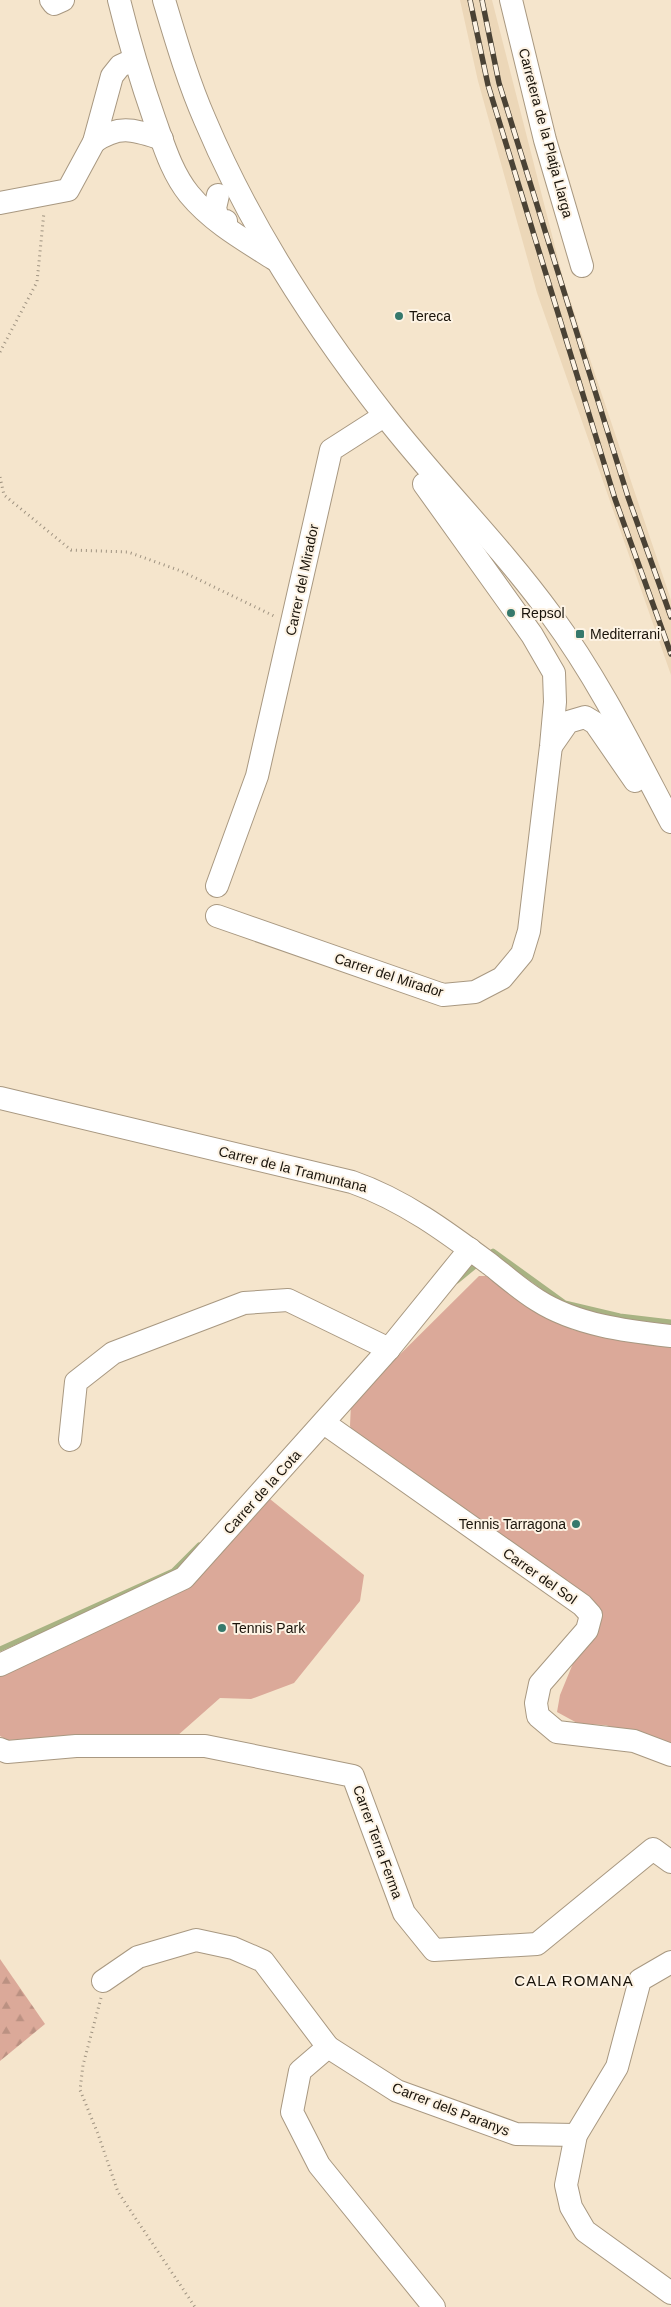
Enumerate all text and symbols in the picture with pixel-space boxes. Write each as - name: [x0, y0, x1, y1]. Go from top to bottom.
- street label: Carretera de la Platja Llarga: [516, 46, 576, 220]
- place label: Tereca: [409, 308, 451, 324]
- marker: Tereca: [393, 310, 405, 322]
- street label: Carrer del Mirador: [282, 522, 322, 637]
- place label: Repsol: [521, 605, 565, 621]
- marker: Repsol: [505, 607, 517, 619]
- place label: Mediterrani: [590, 626, 660, 642]
- marker: Mediterrani: [574, 628, 586, 640]
- street label: Carrer del Mirador: [333, 950, 446, 1000]
- street label: Carrer de la Tramuntana: [217, 1143, 369, 1195]
- street label: Carrer de la Cota: [220, 1447, 304, 1537]
- place label: Tennis Tarragona: [459, 1516, 566, 1532]
- marker: Tennis Tarragona: [570, 1518, 582, 1530]
- street label: Carrer del Sol: [500, 1545, 580, 1607]
- place label: Tennis Park: [232, 1620, 306, 1636]
- marker: Tennis Park: [216, 1622, 228, 1634]
- street label: Carrer Terra Ferma: [350, 1783, 406, 1901]
- district label: CALA ROMANA: [514, 1972, 634, 1989]
- street label: Carrer dels Paranys: [390, 2079, 512, 2139]

